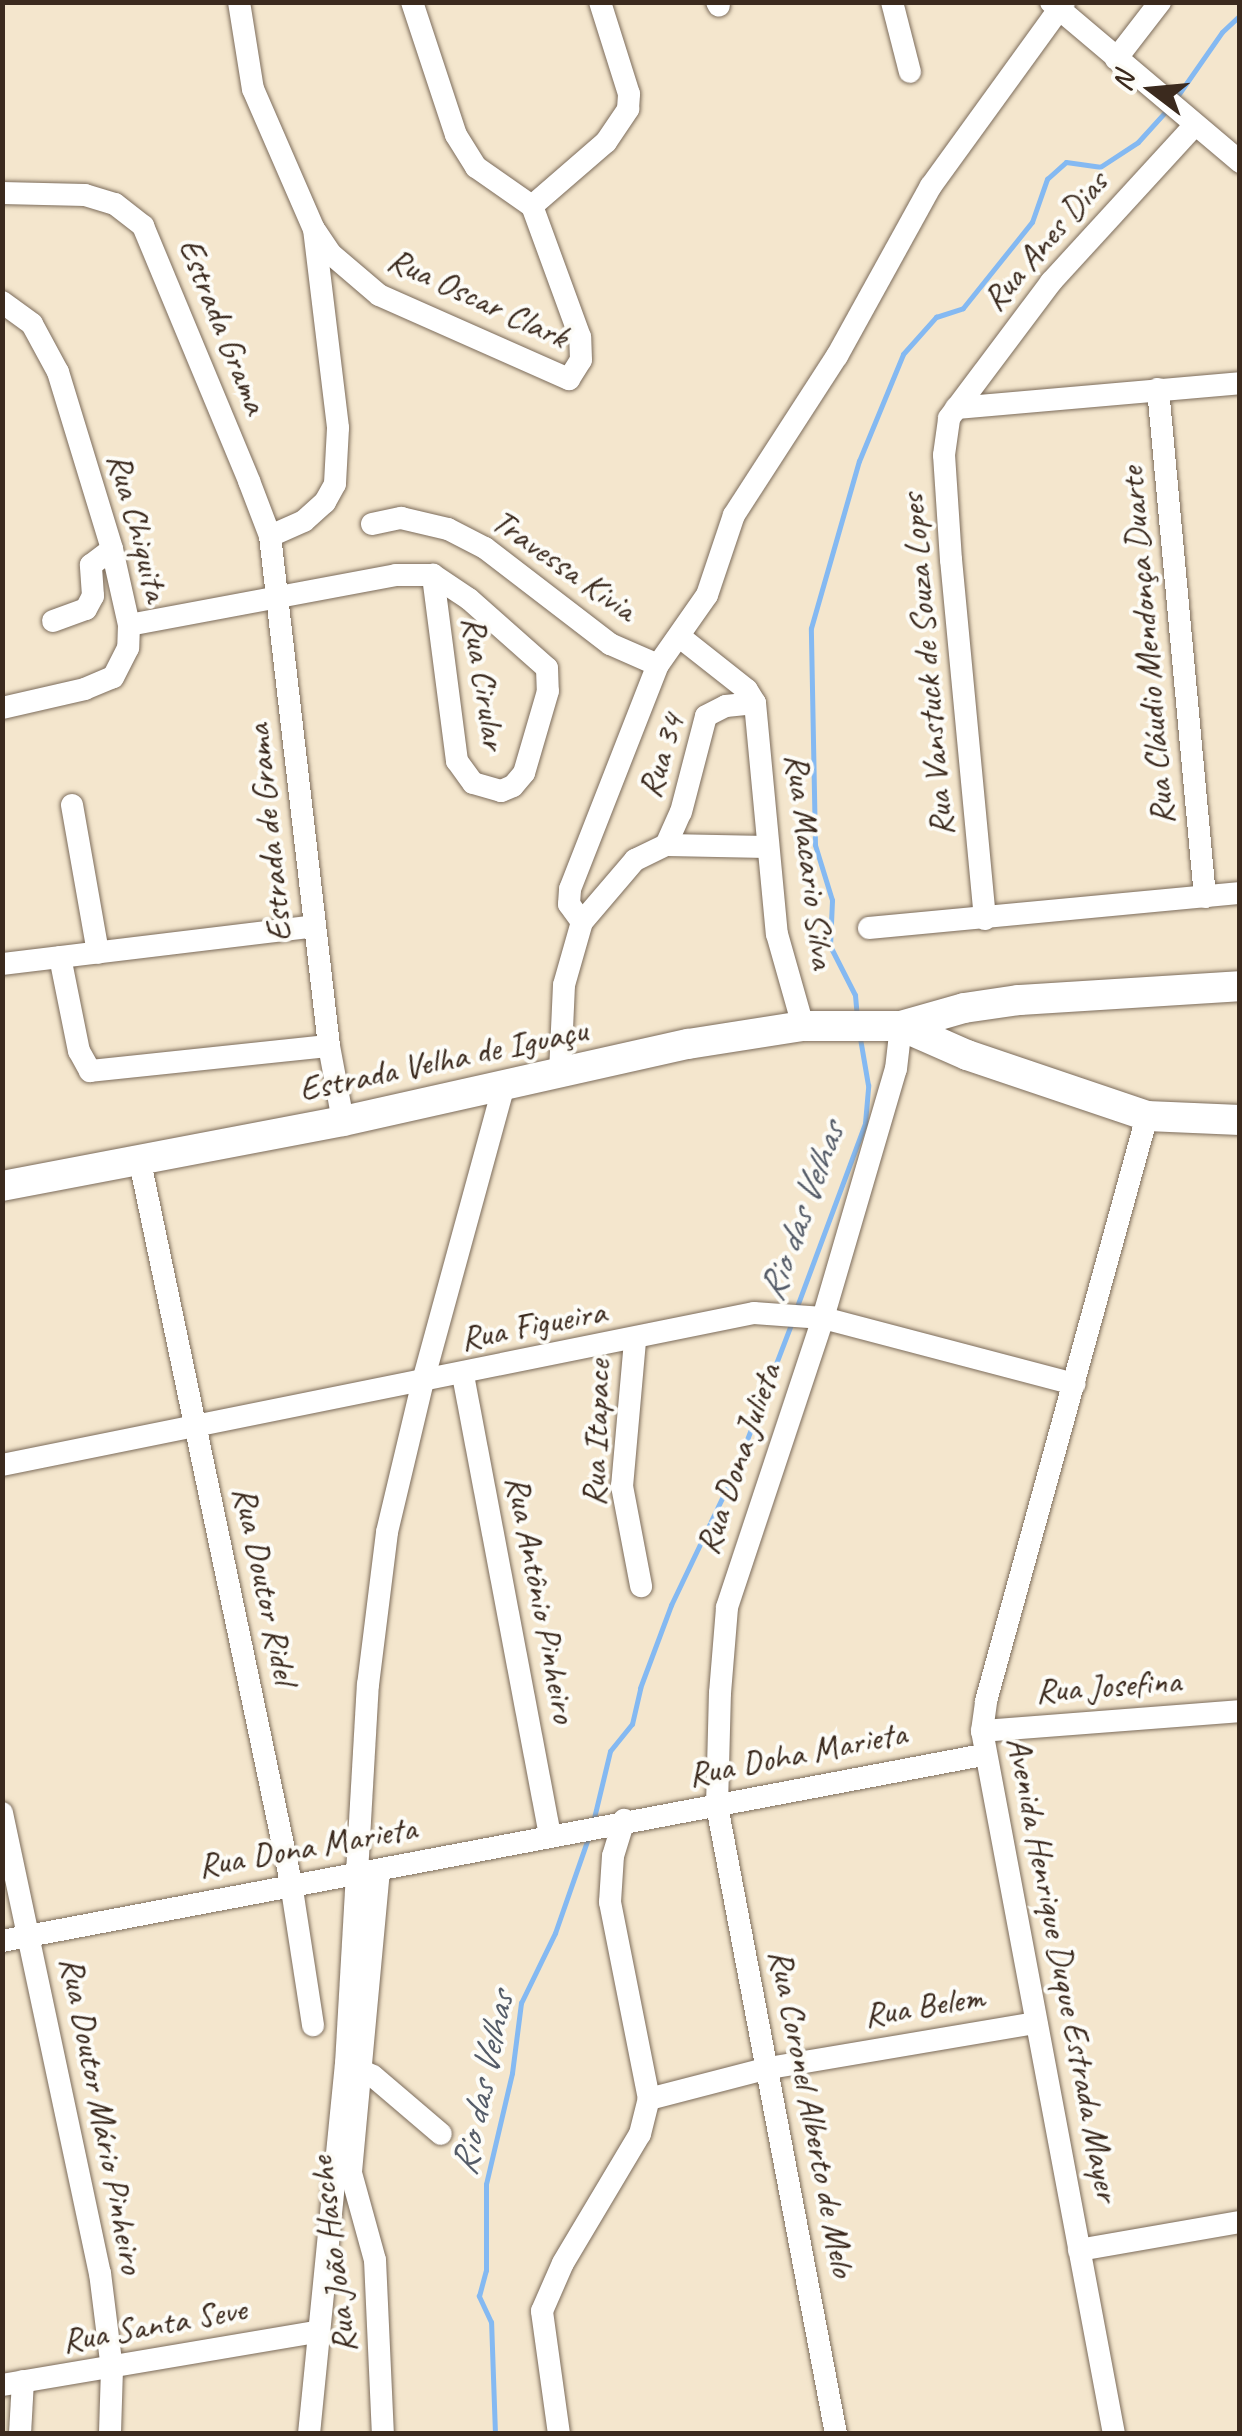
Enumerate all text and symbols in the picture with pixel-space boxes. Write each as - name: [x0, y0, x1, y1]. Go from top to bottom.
- north arrow: [1102, 40, 1202, 140]
- text: N: [1103, 68, 1142, 95]
- street label: Rua Anes Dias: [973, 163, 1117, 319]
- street label: Estrada Grama: [169, 232, 277, 420]
- street label: Rua Oscar Clark: [381, 238, 575, 358]
- street label: Rua Chiquita: [98, 448, 178, 606]
- street label: Rua Cláudio Mendonça Duarte: [1110, 466, 1184, 826]
- street label: Rua Vanstuck de Souza Lopes: [891, 492, 963, 838]
- street label: Travessa Kivia: [483, 500, 645, 630]
- street label: Rua Cirular: [453, 613, 515, 753]
- street label: Rua 34: [628, 709, 694, 803]
- street label: Estrada de Grama: [237, 721, 301, 945]
- street label: Rua Macario Silva: [776, 751, 844, 971]
- street label: Estrada Velha de Iguaçu: [297, 1009, 589, 1111]
- water label: Rio das Velhas: [748, 1117, 854, 1307]
- street label: Rua Figueira: [457, 1290, 609, 1360]
- street label: Rua Dona Julieta: [686, 1358, 790, 1560]
- street label: Rua Itapace: [572, 1359, 620, 1507]
- street label: Rua Antônio Pinheiro: [496, 1472, 586, 1726]
- street label: Rua Doutor Ridel: [224, 1483, 306, 1687]
- street label: Rua Josefina: [1034, 1660, 1182, 1712]
- street label: Rua Doha Marieta: [684, 1712, 910, 1796]
- street label: Avenida Henrique Duque Estrada Mayer: [997, 1733, 1129, 2205]
- street label: Rua Dona Marieta: [194, 1807, 420, 1887]
- street label: Rua Coronel Alberto de Melo: [760, 1946, 864, 2280]
- street label: Rua Doutor Mário Pinheiro: [51, 1953, 153, 2277]
- street label: Rua Belem: [861, 1976, 987, 2036]
- water label: Rio das Velhas: [440, 1988, 524, 2180]
- street label: Rua João Hasche: [300, 2154, 366, 2356]
- street label: Rua Santa Seve: [59, 2288, 249, 2362]

